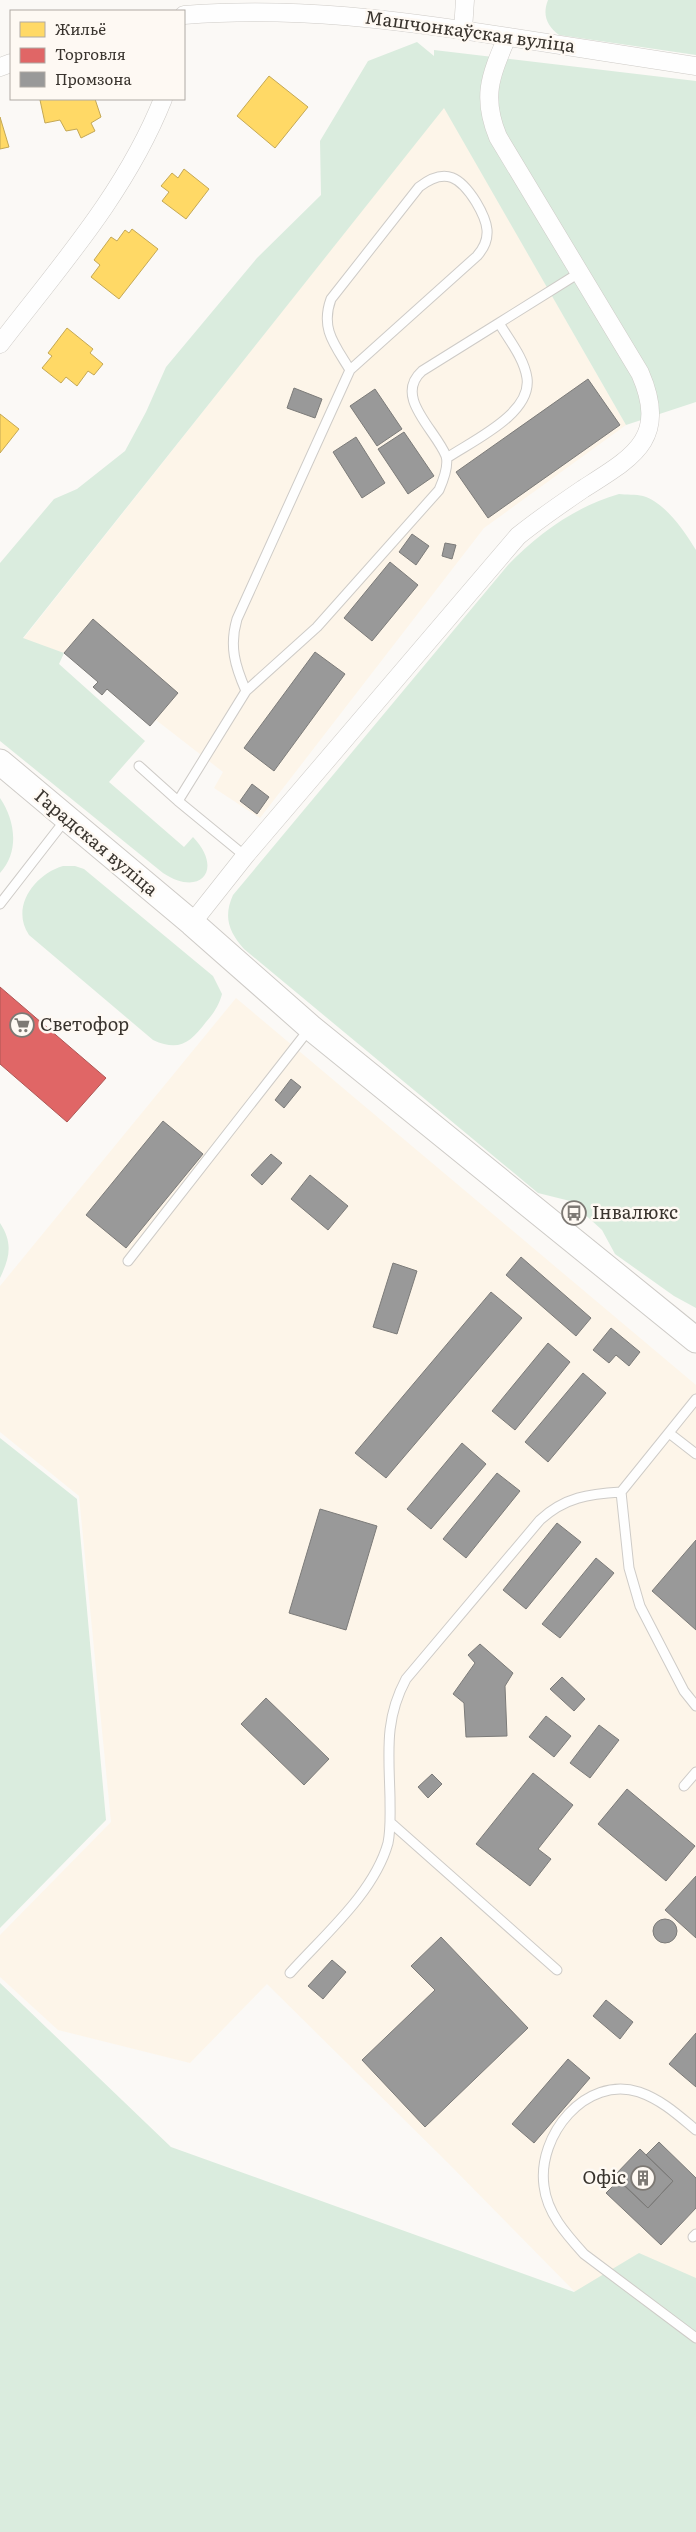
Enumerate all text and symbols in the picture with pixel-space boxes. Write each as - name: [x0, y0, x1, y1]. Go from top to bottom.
- street label: Машчонкаўская вуліца: [364, 2, 577, 59]
- legend: [10, 10, 185, 100]
- text: Жильё: [55, 17, 106, 40]
- text: Торговля: [55, 42, 126, 65]
- text: Промзона: [55, 67, 133, 90]
- street label: Гарадская вуліца: [29, 782, 165, 902]
- place label: Светофор: [40, 1010, 129, 1037]
- supermarket icon: Светофор: [9, 1012, 35, 1038]
- place label: Інвалюкс: [592, 1198, 678, 1225]
- bus stop icon: Інвалюкс: [561, 1200, 587, 1226]
- place label: Офіс: [583, 2163, 626, 2190]
- building icon: Офіс: [630, 2165, 656, 2191]

